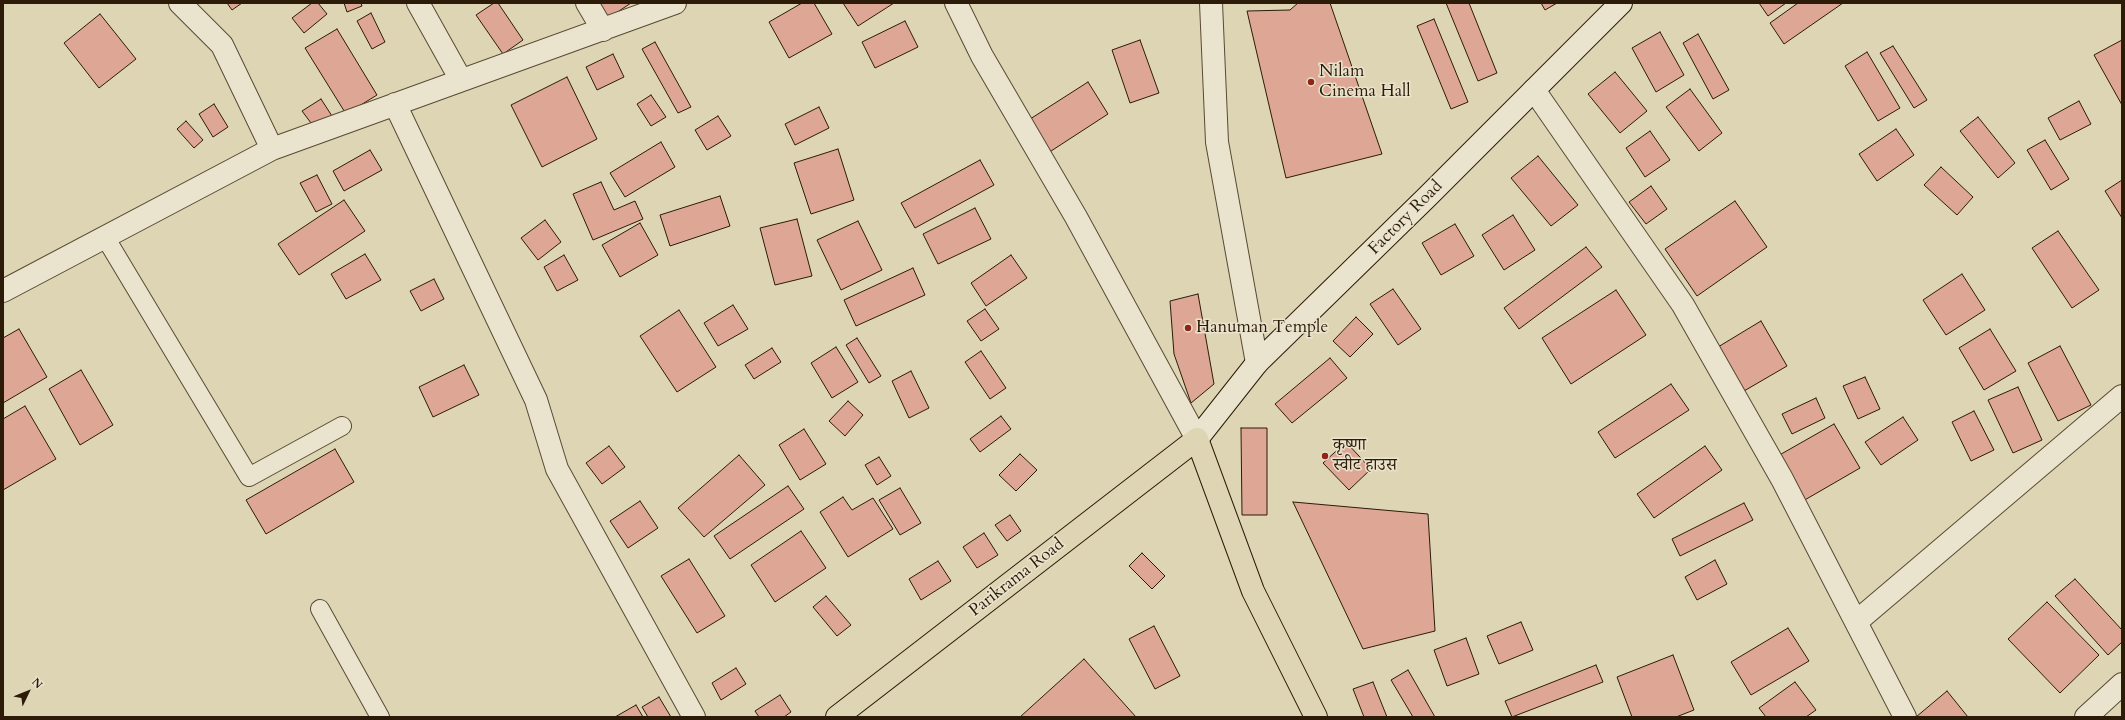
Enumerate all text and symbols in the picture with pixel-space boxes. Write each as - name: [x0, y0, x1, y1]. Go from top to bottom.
- place label: Nilam Cinema Hall: [1319, 62, 1411, 102]
- marker: Nilam Cinema Hall: [1306, 77, 1316, 87]
- street label: Factory Road: [1365, 177, 1447, 259]
- place label: Hanuman Temple: [1196, 318, 1328, 338]
- marker: Hanuman Temple: [1183, 323, 1193, 333]
- place label: कृष्णा स्वीट हाउस: [1333, 436, 1397, 476]
- marker: कृष्णा स्वीट हाउस: [1320, 451, 1330, 461]
- street label: Parikrama Road: [966, 535, 1068, 621]
- north arrow: [8, 672, 48, 712]
- text: N: [28, 675, 46, 692]

